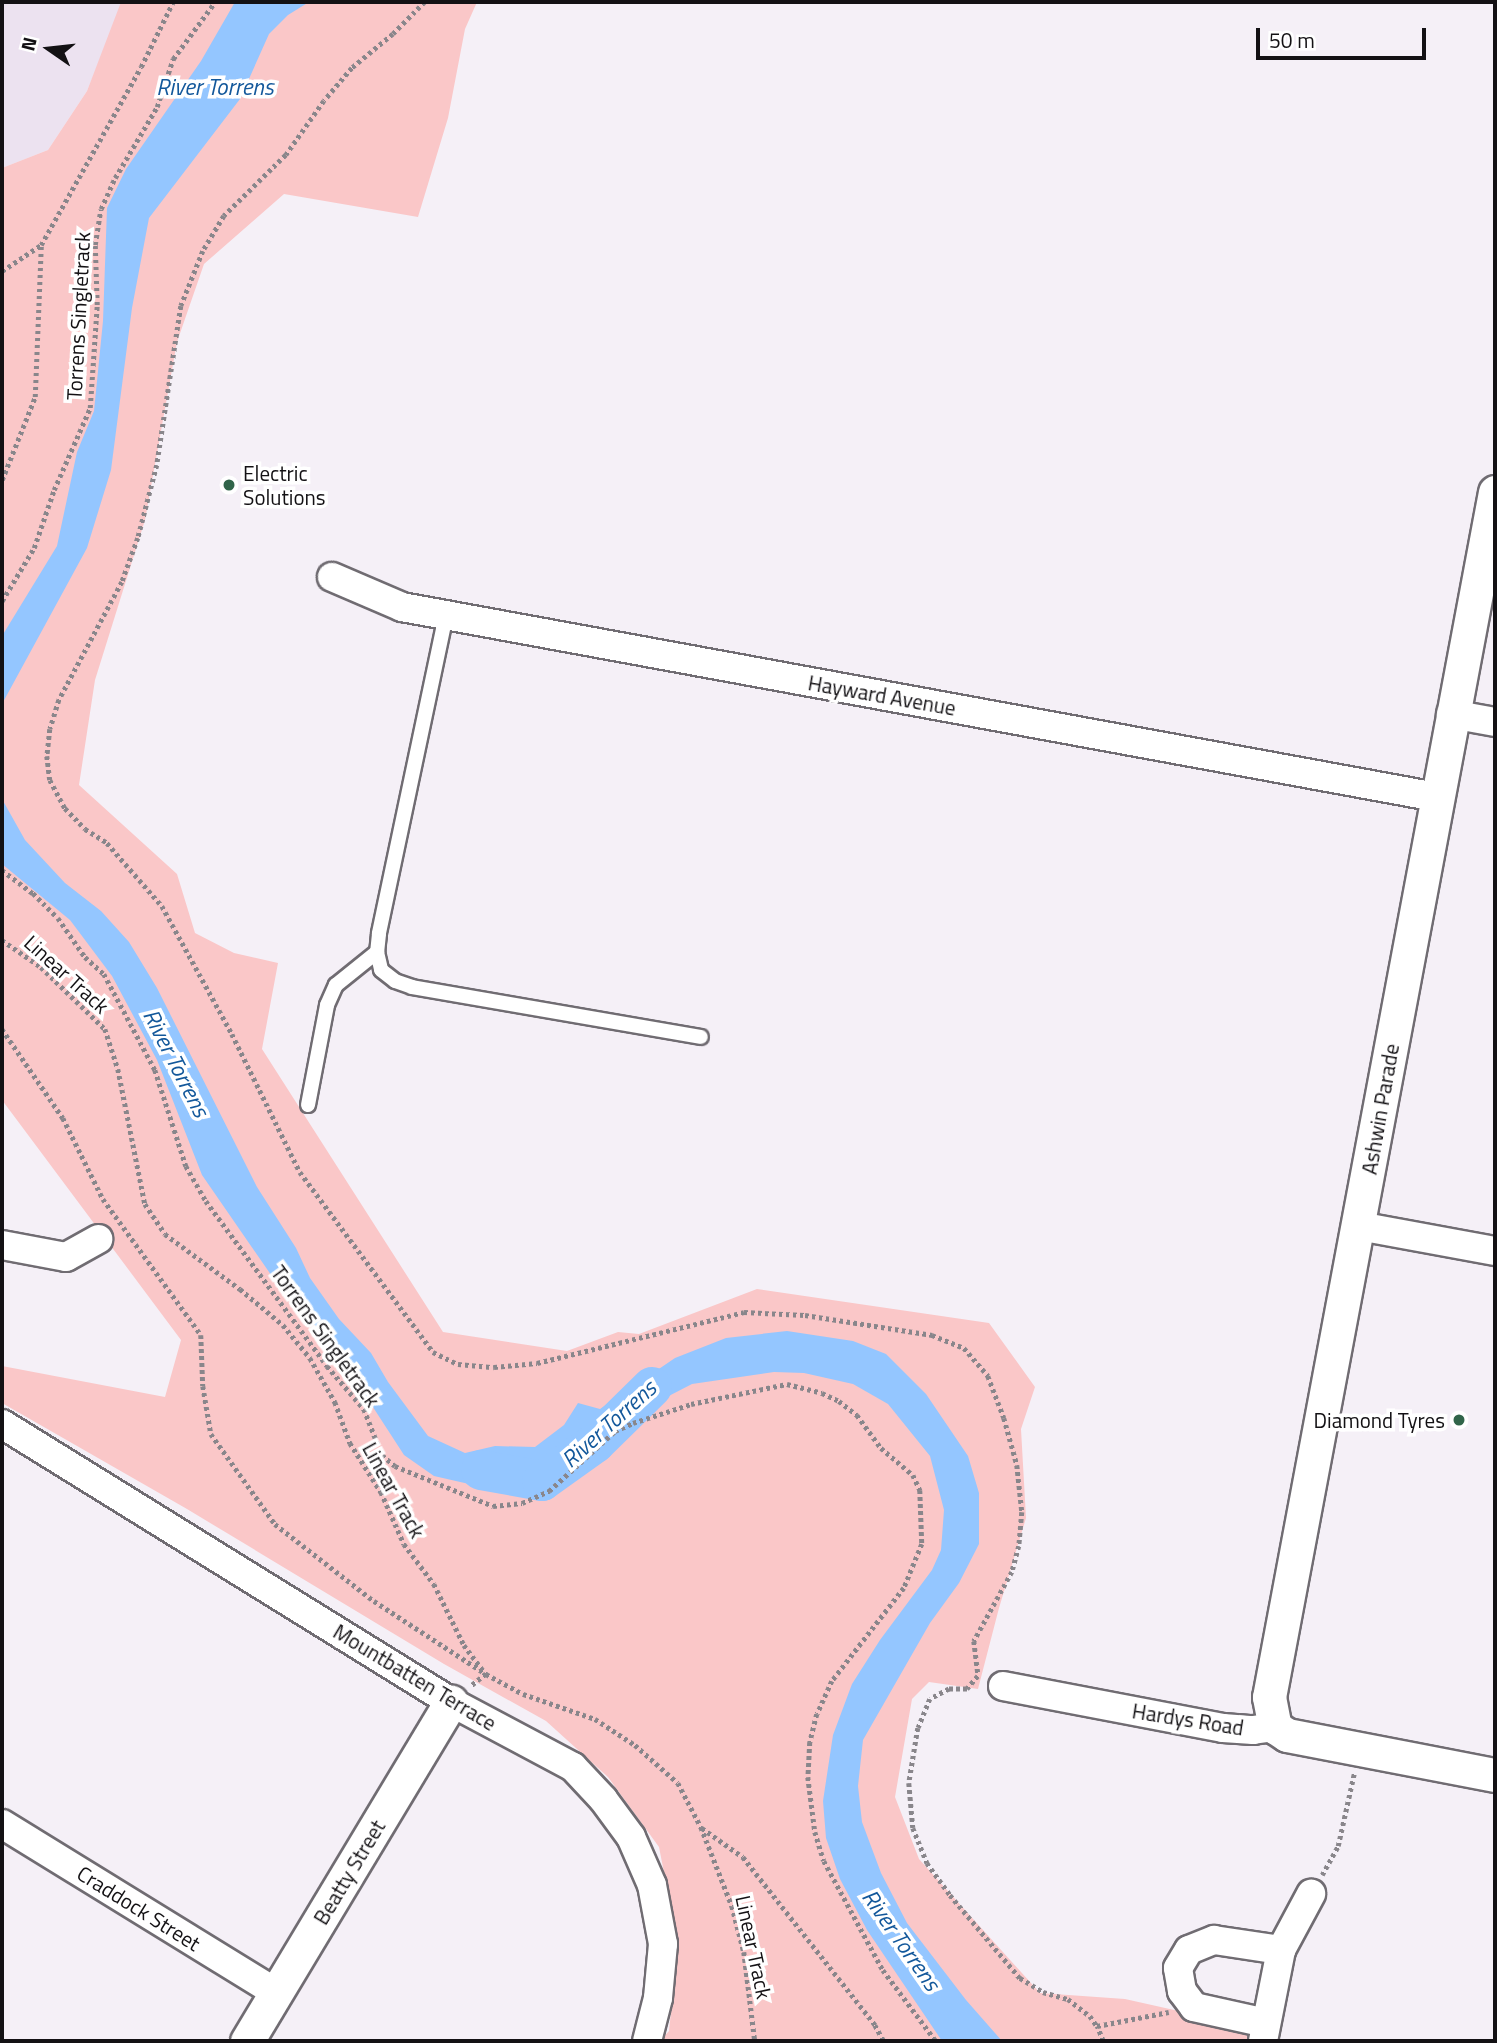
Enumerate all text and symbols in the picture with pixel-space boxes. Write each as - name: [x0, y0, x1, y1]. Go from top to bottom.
- north arrow: [14, 14, 84, 84]
- scale bar: [1259, 14, 1429, 58]
- text: 50 m: [1269, 24, 1315, 56]
- text: N: [12, 34, 44, 54]
- water label: River Torrens: [156, 73, 274, 101]
- street label: Torrens Singletrack: [61, 231, 95, 401]
- place label: Electric Solutions: [243, 460, 326, 510]
- marker: Electric Solutions: [221, 477, 237, 493]
- street label: Hayward Avenue: [806, 670, 958, 720]
- street label: Linear Track: [19, 929, 115, 1019]
- water label: River Torrens: [137, 1004, 215, 1122]
- street label: Ashwin Parade: [1356, 1042, 1404, 1176]
- street label: Torrens Singletrack: [266, 1260, 386, 1412]
- water label: River Torrens: [556, 1374, 662, 1474]
- place label: Diamond Tyres: [1313, 1407, 1445, 1433]
- marker: Diamond Tyres: [1451, 1412, 1467, 1428]
- street label: Linear Track: [357, 1438, 431, 1542]
- street label: Mountbatten Terrace: [329, 1618, 501, 1736]
- street label: Hardys Road: [1130, 1698, 1246, 1740]
- street label: Beatty Street: [308, 1815, 390, 1929]
- street label: Craddock Street: [73, 1860, 205, 1956]
- water label: River Torrens: [856, 1884, 946, 1996]
- street label: Linear Track: [731, 1893, 777, 2001]

